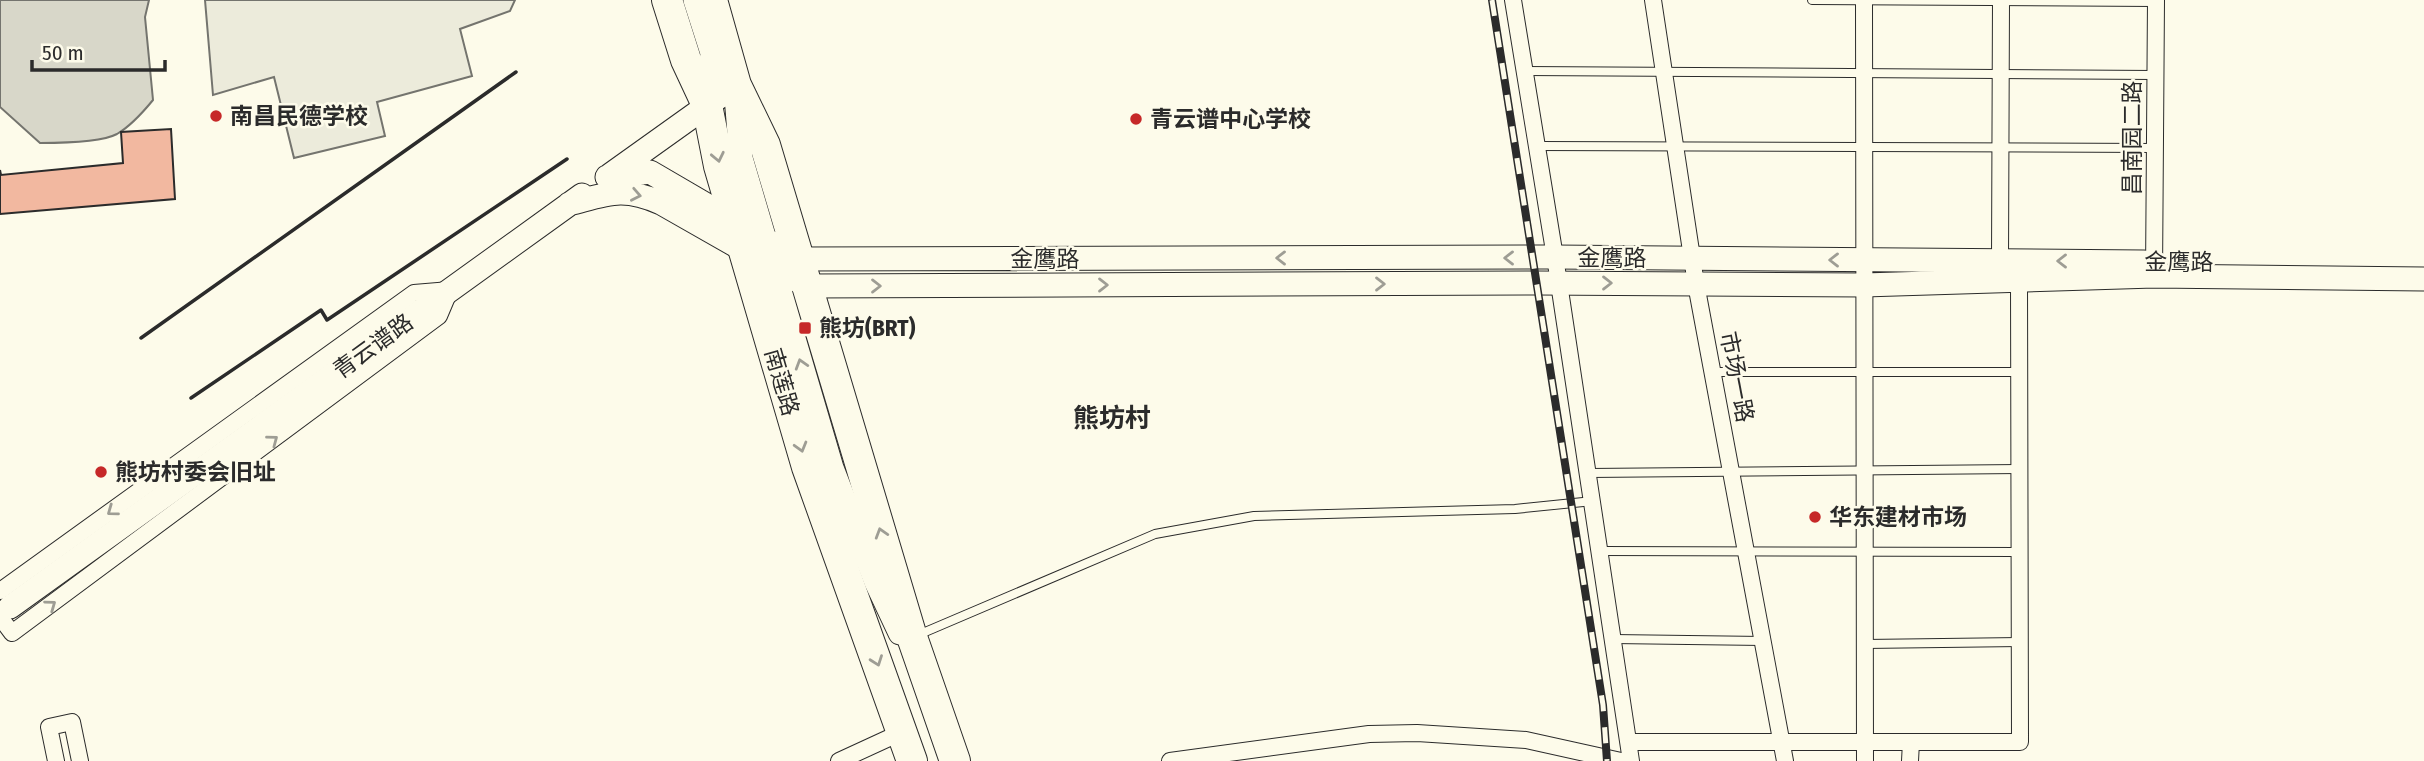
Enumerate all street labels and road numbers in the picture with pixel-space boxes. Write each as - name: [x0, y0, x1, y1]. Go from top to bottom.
- street label: 昌南园二路: [2118, 81, 2146, 196]
- street label: 金鹰路: [1578, 244, 1647, 272]
- street label: 金鹰路: [1011, 245, 1080, 273]
- street label: 金鹰路: [2145, 248, 2214, 276]
- street label: 青云谱路: [328, 308, 418, 384]
- street label: 市场一路: [1714, 329, 1760, 425]
- street label: 南莲路: [759, 345, 805, 419]

